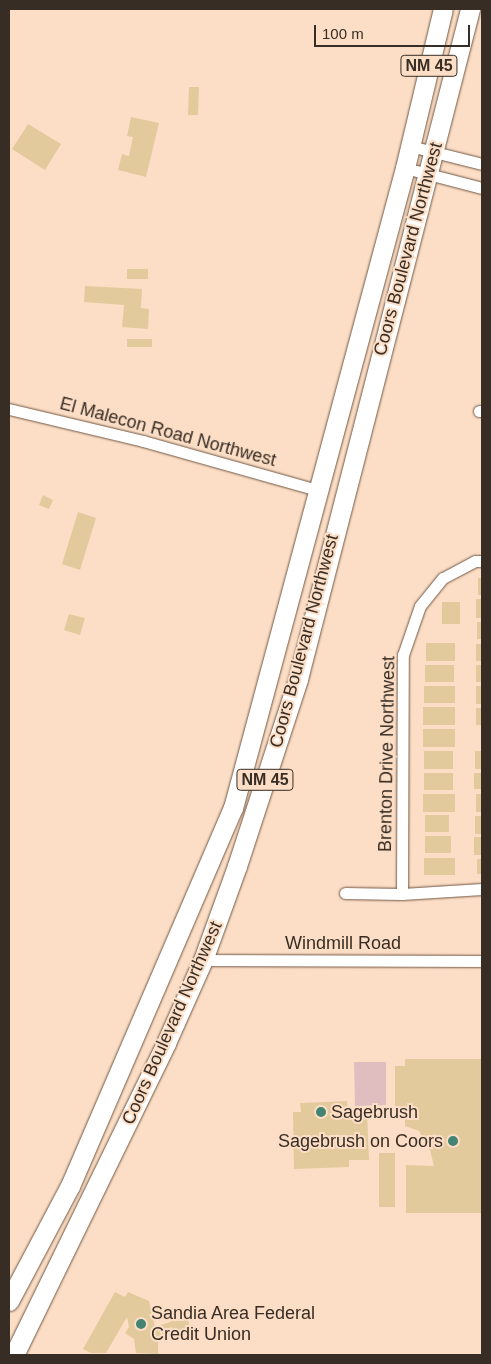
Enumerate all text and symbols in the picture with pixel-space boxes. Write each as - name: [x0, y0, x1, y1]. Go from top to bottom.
- scale bar: [316, 15, 472, 47]
- text: 100 m: [322, 25, 364, 42]
- road number: NM 45: [400, 52, 458, 80]
- street label: Coors Boulevard Northwest: [369, 140, 447, 358]
- street label: El Malecon Road Northwest: [57, 393, 279, 471]
- street label: Coors Boulevard Northwest: [265, 532, 343, 750]
- street label: Brenton Drive Northwest: [374, 656, 400, 852]
- road number: NM 45: [236, 766, 294, 794]
- street label: Coors Boulevard Northwest: [117, 918, 227, 1128]
- street label: Windmill Road: [285, 932, 401, 954]
- place label: Sagebrush: [331, 1101, 418, 1123]
- marker: Sagebrush: [315, 1106, 327, 1118]
- place label: Sagebrush on Coors: [278, 1130, 443, 1152]
- marker: Sagebrush on Coors: [447, 1135, 459, 1147]
- place label: Sandia Area Federal Credit Union: [151, 1303, 316, 1346]
- marker: Sandia Area Federal Credit Union: [135, 1318, 147, 1330]

